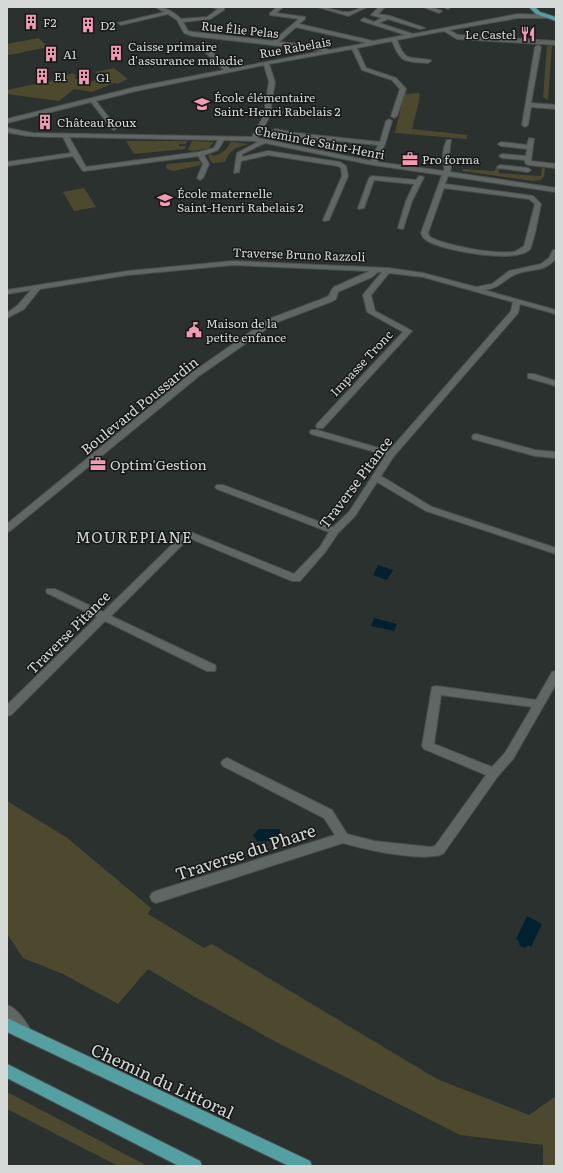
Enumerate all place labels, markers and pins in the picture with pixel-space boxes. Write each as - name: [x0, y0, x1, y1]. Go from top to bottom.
- building icon: F2: [22, 13, 40, 31]
- place label: F2: [43, 13, 56, 31]
- building icon: D2: [79, 16, 97, 34]
- place label: D2: [100, 16, 115, 34]
- place label: Le Castel: [465, 25, 516, 43]
- restaurant icon: Le Castel: [519, 25, 537, 43]
- place label: Caisse primaire d'assurance maladie: [128, 37, 243, 69]
- building icon: Caisse primaire d'assurance maladie: [107, 44, 125, 62]
- building icon: A1: [42, 45, 60, 63]
- place label: A1: [63, 45, 77, 63]
- building icon: E1: [33, 67, 51, 85]
- place label: E1: [54, 67, 67, 85]
- building icon: G1: [75, 68, 93, 86]
- place label: G1: [96, 68, 110, 86]
- place label: École élémentaire Saint-Henri Rabelais 2: [214, 88, 341, 120]
- school or university icon: École élémentaire Saint-Henri Rabelais 2: [193, 95, 211, 113]
- building icon: Château Roux: [36, 113, 54, 131]
- place label: Château Roux: [57, 113, 136, 131]
- office icon: Pro forma: [401, 150, 419, 168]
- place label: Pro forma: [422, 150, 480, 168]
- place label: École maternelle Saint-Henri Rabelais 2: [177, 184, 304, 216]
- school or university icon: École maternelle Saint-Henri Rabelais 2: [156, 191, 174, 209]
- place label: Maison de la petite enfance: [206, 314, 286, 346]
- public building icon: Maison de la petite enfance: [185, 321, 203, 339]
- place label: Optim'Gestion: [110, 454, 207, 474]
- office icon: Optim'Gestion: [89, 455, 107, 473]

